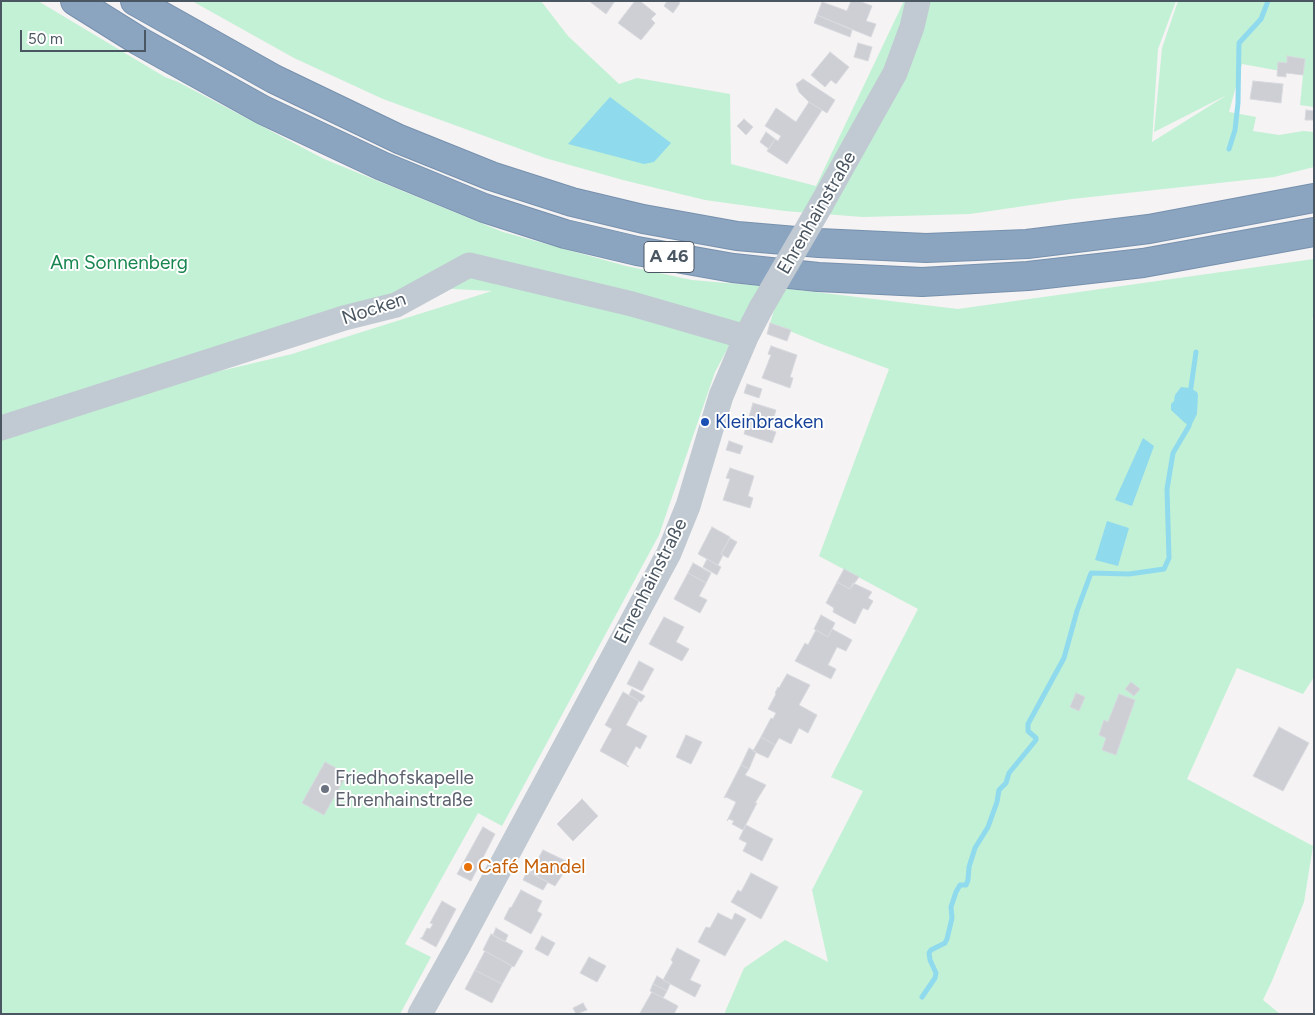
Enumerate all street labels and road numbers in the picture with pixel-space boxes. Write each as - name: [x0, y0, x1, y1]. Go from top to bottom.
- street label: Ehrenhainstraße: [773, 148, 861, 278]
- road number: A 46: [644, 242, 694, 272]
- street label: Nocken: [339, 288, 409, 330]
- street label: Ehrenhainstraße: [610, 514, 692, 648]

